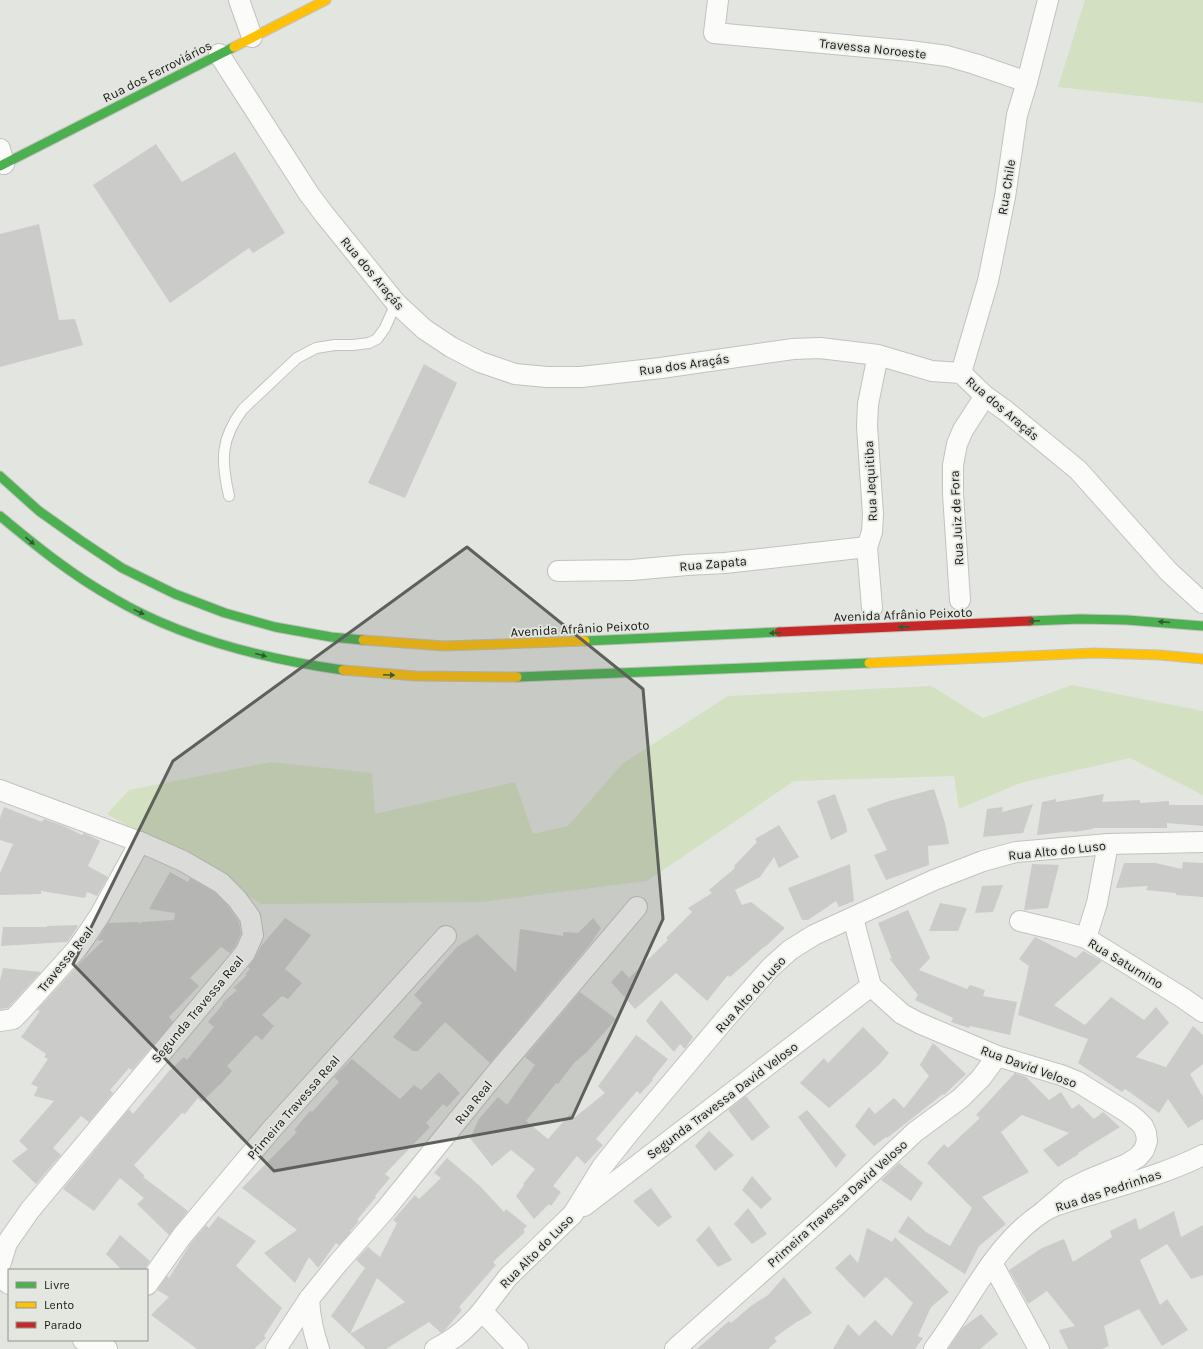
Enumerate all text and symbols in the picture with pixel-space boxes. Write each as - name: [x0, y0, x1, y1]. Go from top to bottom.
- street label: Travessa Noroeste: [819, 35, 927, 62]
- street label: Rua dos Ferroviários: [100, 37, 214, 105]
- street label: Rua Chile: [995, 158, 1018, 216]
- street label: Rua dos Araçás: [338, 234, 408, 313]
- street label: Rua dos Araçás: [638, 351, 730, 378]
- street label: Rua dos Araçás: [963, 373, 1042, 443]
- street label: Rua Jequitiba: [861, 440, 881, 522]
- street label: Rua Juiz de Fora: [947, 470, 966, 566]
- one-way arrow: [25, 536, 36, 545]
- street label: Rua Zapata: [679, 553, 747, 574]
- street label: Avenida Afrânio Peixoto: [833, 605, 973, 624]
- one-way arrow: [133, 609, 144, 615]
- street label: Avenida Afrânio Peixoto: [510, 617, 650, 640]
- one-way arrow: [1028, 618, 1040, 625]
- one-way arrow: [1158, 619, 1170, 625]
- one-way arrow: [897, 624, 910, 630]
- one-way arrow: [769, 629, 781, 636]
- one-way arrow: [255, 652, 267, 658]
- one-way arrow: [383, 671, 395, 678]
- street label: Rua Alto do Luso: [1008, 838, 1107, 863]
- street label: Travessa Real: [34, 924, 96, 995]
- street label: Rua Saturnino: [1085, 935, 1166, 992]
- street label: Segunda Travessa Real: [148, 953, 247, 1066]
- street label: Rua Alto do Luso: [712, 953, 789, 1036]
- street label: Segunda Travessa David Veloso: [644, 1039, 801, 1162]
- street label: Rua David Veloso: [979, 1042, 1079, 1091]
- street label: Primeira Travessa Real: [244, 1052, 343, 1163]
- street label: Rua Real: [451, 1078, 495, 1127]
- street label: Primeira Travessa David Veloso: [764, 1137, 910, 1270]
- street label: Rua das Pedrinhas: [1053, 1166, 1163, 1215]
- street label: Rua Alto do Luso: [496, 1211, 576, 1291]
- legend: [8, 1269, 148, 1341]
- text: Livre: [44, 1278, 70, 1292]
- text: Lento: [44, 1298, 74, 1312]
- text: Parado: [44, 1318, 82, 1332]

